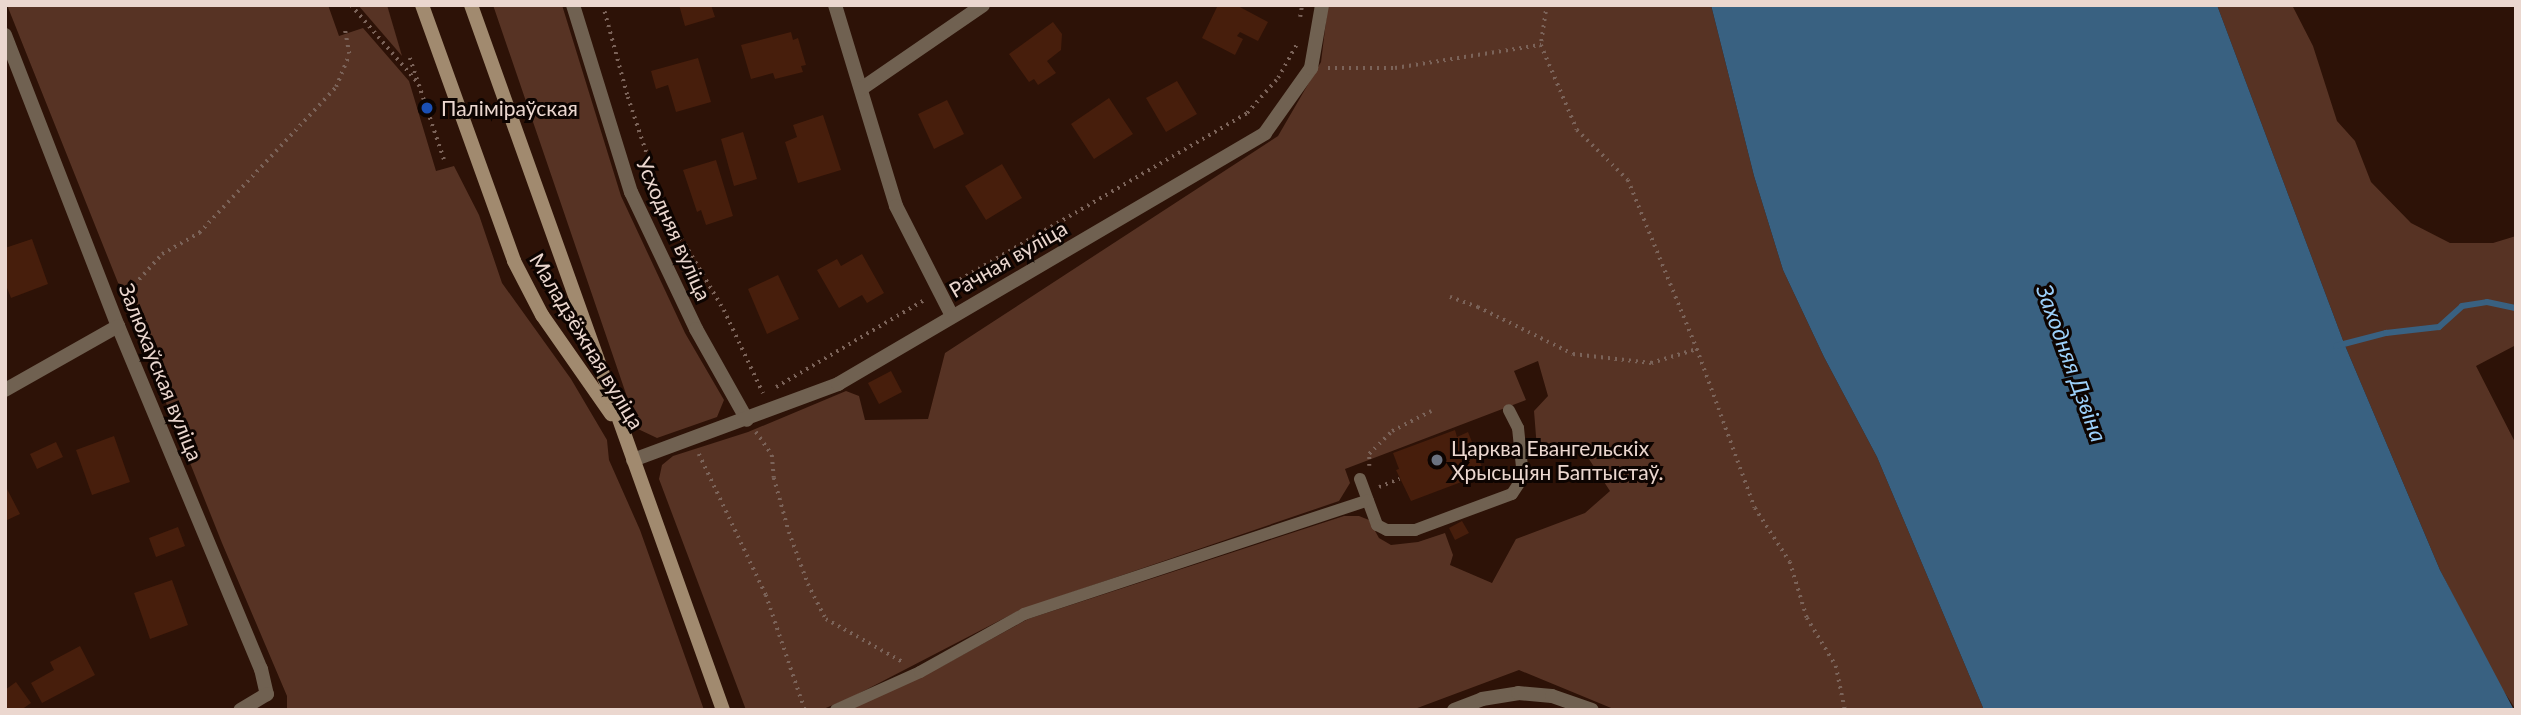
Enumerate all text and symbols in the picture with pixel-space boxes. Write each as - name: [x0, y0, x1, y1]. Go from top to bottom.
- place label: Паліміраўская: [441, 95, 578, 121]
- marker: Паліміраўская: [419, 100, 435, 116]
- street label: Усходняя вуліца: [631, 153, 717, 305]
- street label: Рачная вуліца: [945, 215, 1071, 303]
- street label: Маладзёжная вуліца: [525, 248, 649, 434]
- street label: Залюхаўская вуліца: [114, 280, 208, 464]
- water label: Заходняя Дзвіна: [2031, 281, 2113, 445]
- place label: Царква Евангельскіх Хрысьціян Баптыстаў.: [1451, 435, 1663, 485]
- marker: Царква Евангельскіх Хрысьціян Баптыстаў.: [1429, 452, 1445, 468]

